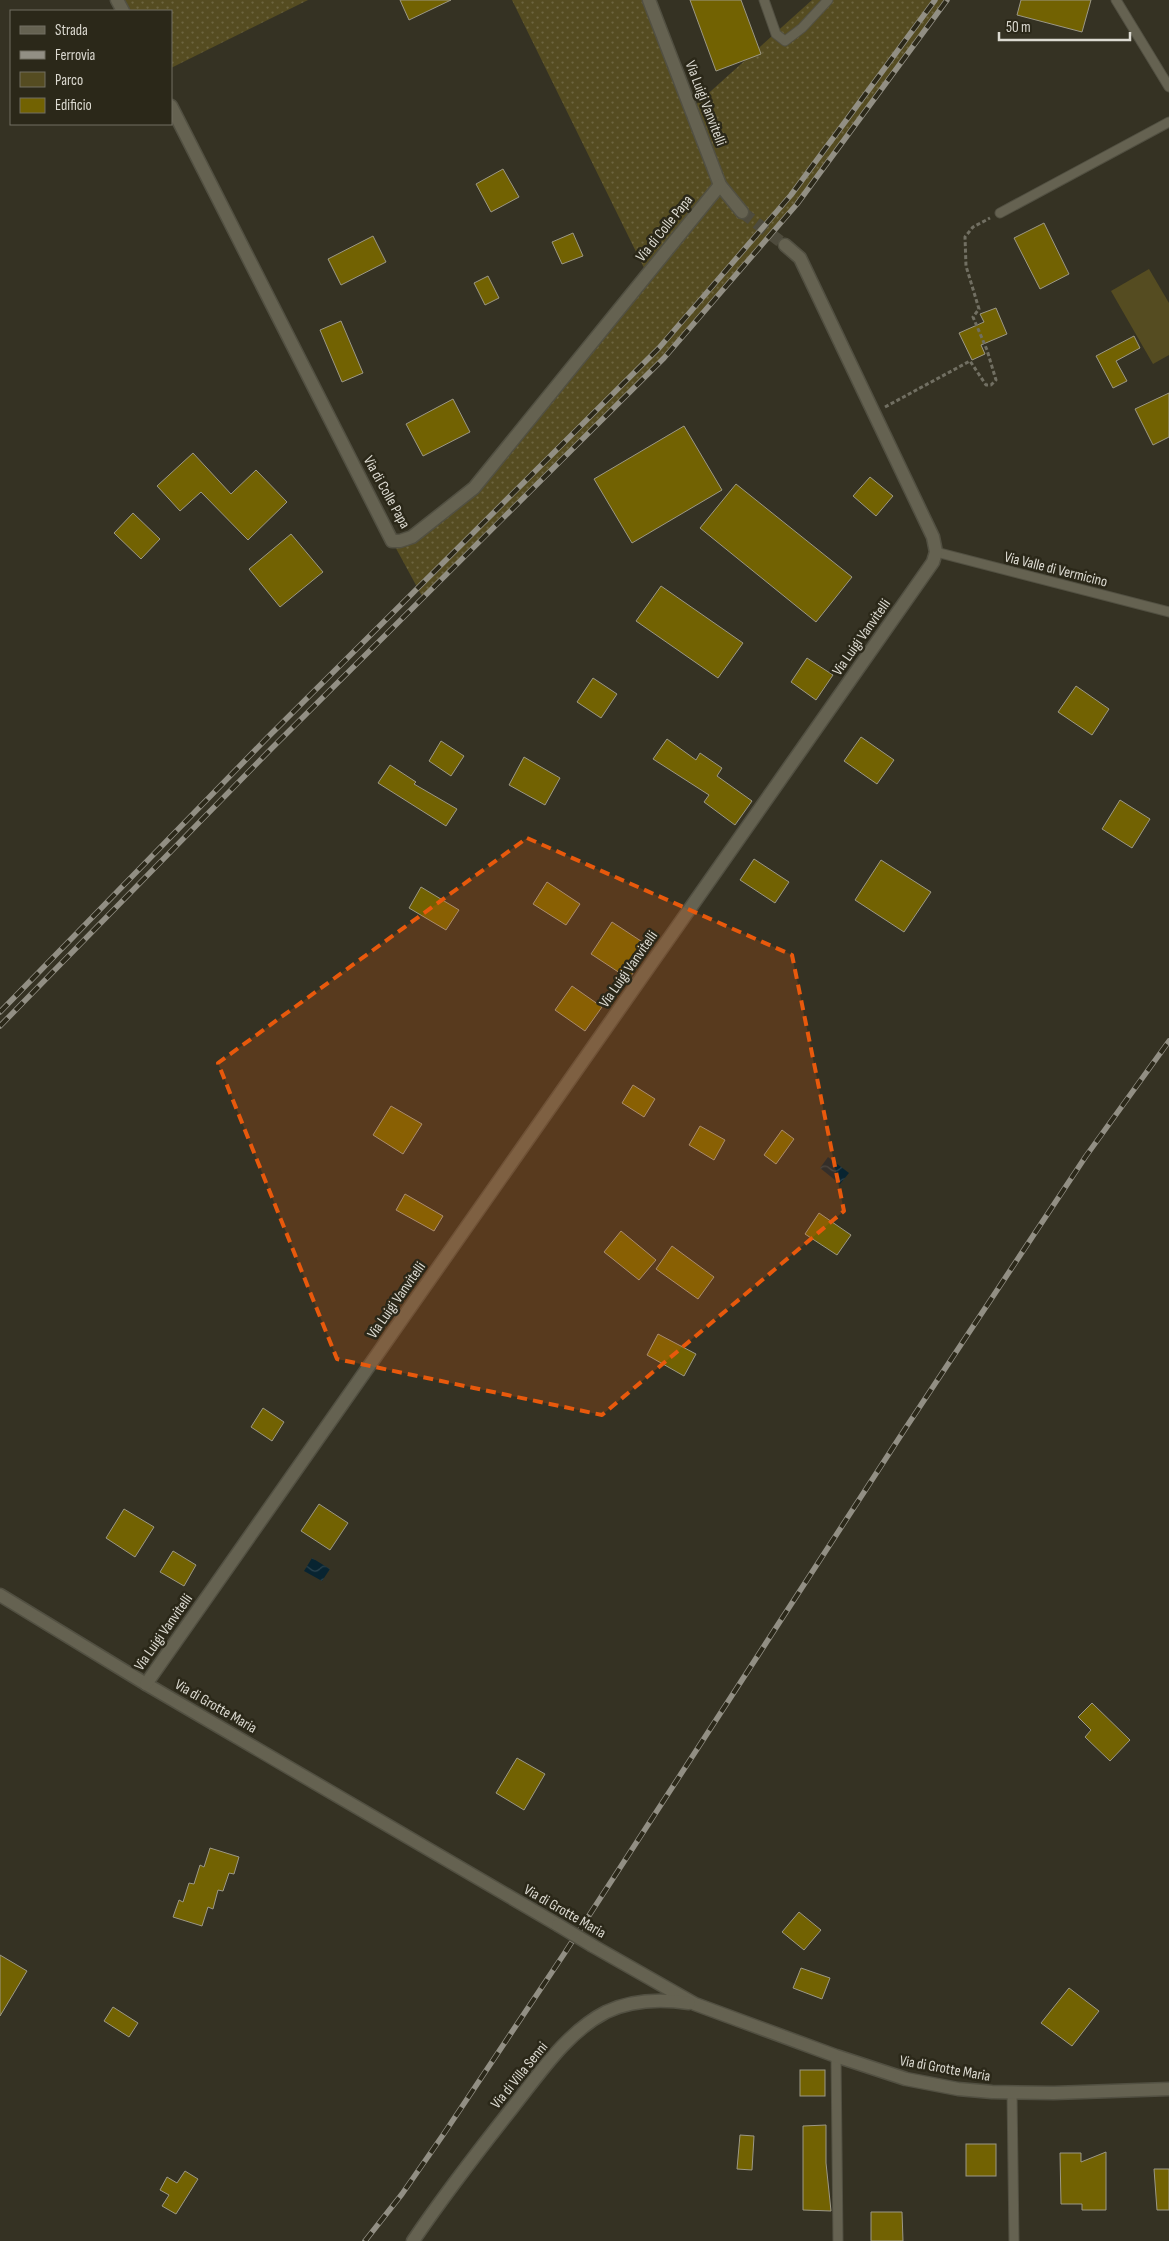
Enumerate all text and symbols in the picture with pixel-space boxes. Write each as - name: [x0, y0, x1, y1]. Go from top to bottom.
- legend: [10, 10, 172, 125]
- scale bar: [999, 10, 1130, 42]
- text: 50 m: [1006, 18, 1031, 37]
- text: Strada: [55, 21, 88, 40]
- text: Ferrovia: [55, 46, 96, 65]
- street label: Via Luigi Vanvitelli: [681, 58, 731, 149]
- text: Parco: [55, 71, 83, 90]
- text: Edificio: [55, 96, 92, 115]
- street label: Via di Colle Papa: [632, 191, 697, 266]
- street label: Via di Colle Papa: [359, 452, 414, 532]
- street label: Via Valle di Vermicino: [1002, 547, 1109, 591]
- street label: Via Luigi Vanvitelli: [828, 595, 895, 679]
- street label: Via Luigi Vanvitelli: [595, 927, 662, 1011]
- street label: Via Luigi Vanvitelli: [363, 1258, 430, 1342]
- street label: Via Luigi Vanvitelli: [130, 1590, 197, 1674]
- street label: Via di Grotte Maria: [171, 1675, 260, 1738]
- street label: Via di Grotte Maria: [520, 1880, 609, 1943]
- street label: Via di Villa Senni: [487, 2038, 552, 2113]
- street label: Via di Grotte Maria: [898, 2051, 992, 2086]

